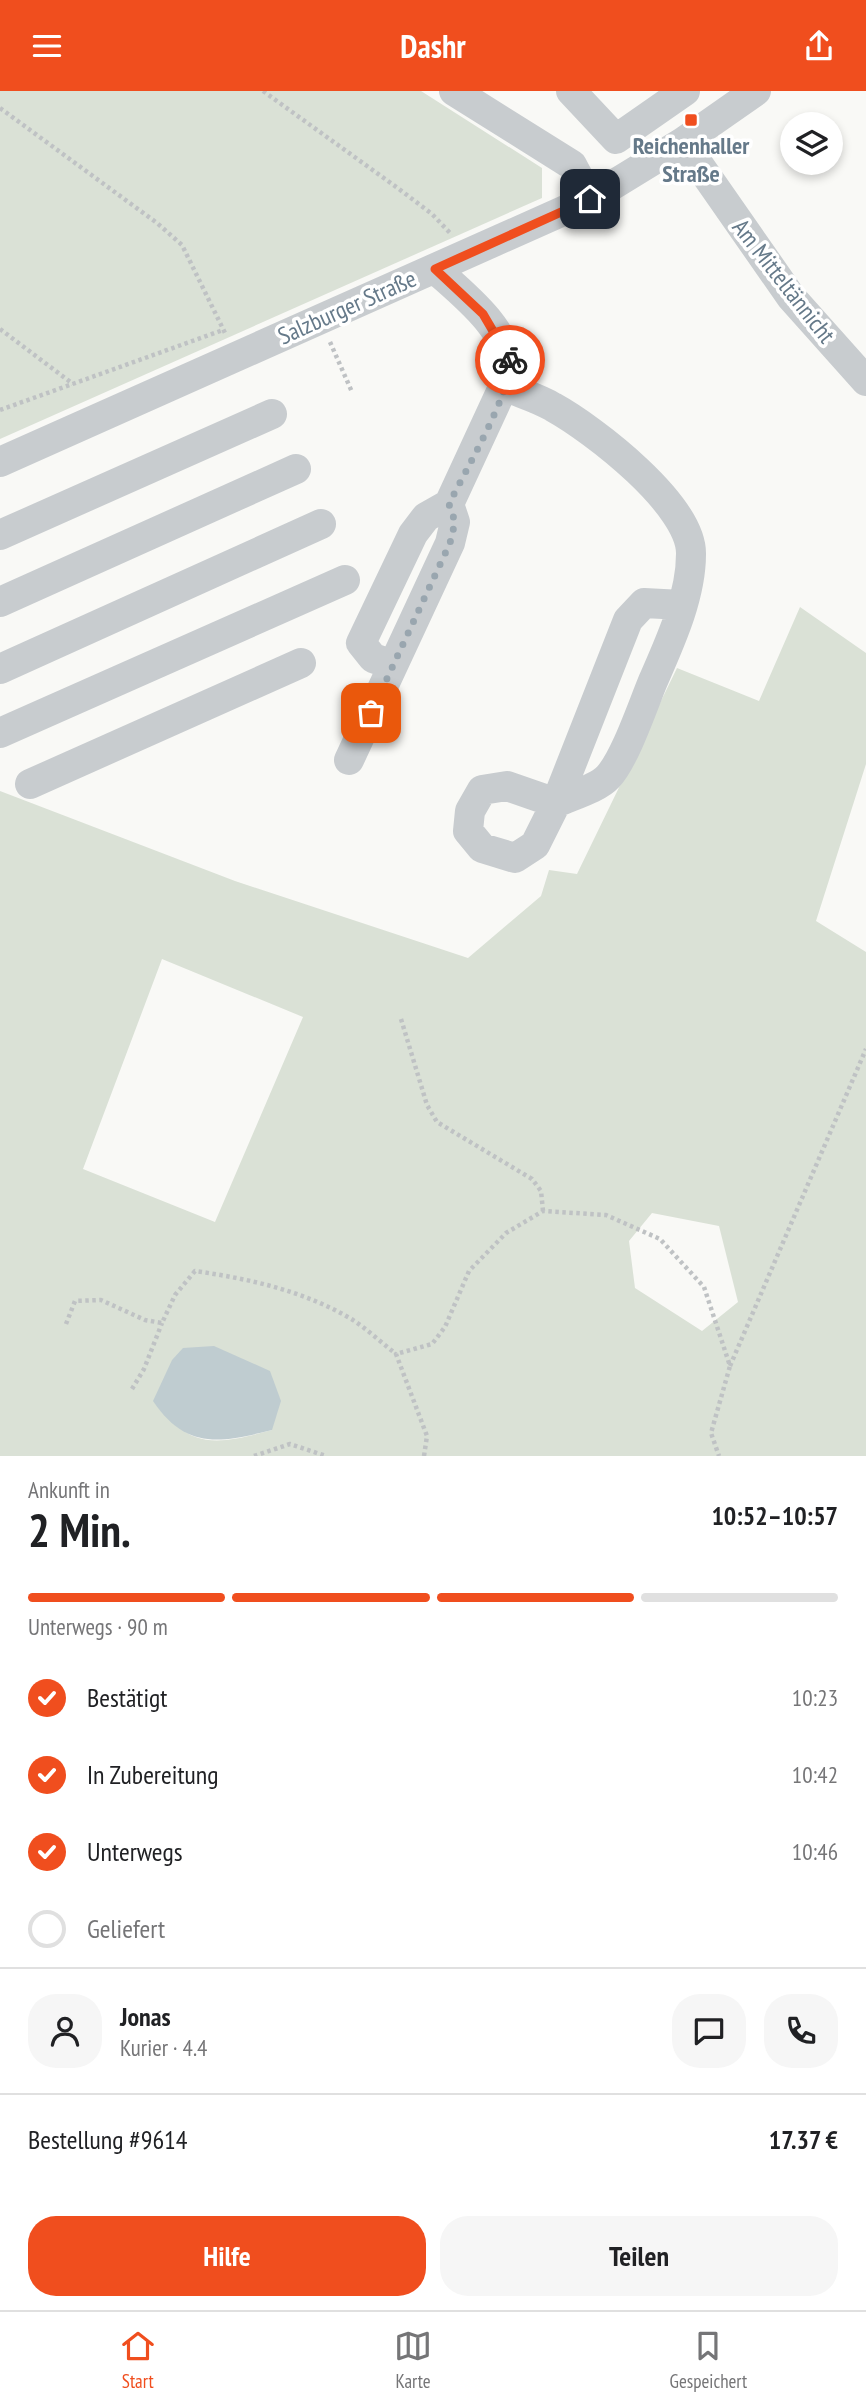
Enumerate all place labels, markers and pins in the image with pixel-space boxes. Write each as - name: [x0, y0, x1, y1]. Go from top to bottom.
- marker: Reichenhaller Straße: [683, 112, 699, 128]
- place label: Reichenhaller Straße: [633, 130, 750, 189]
- pin: [560, 169, 620, 229]
- pin: [341, 683, 401, 743]

